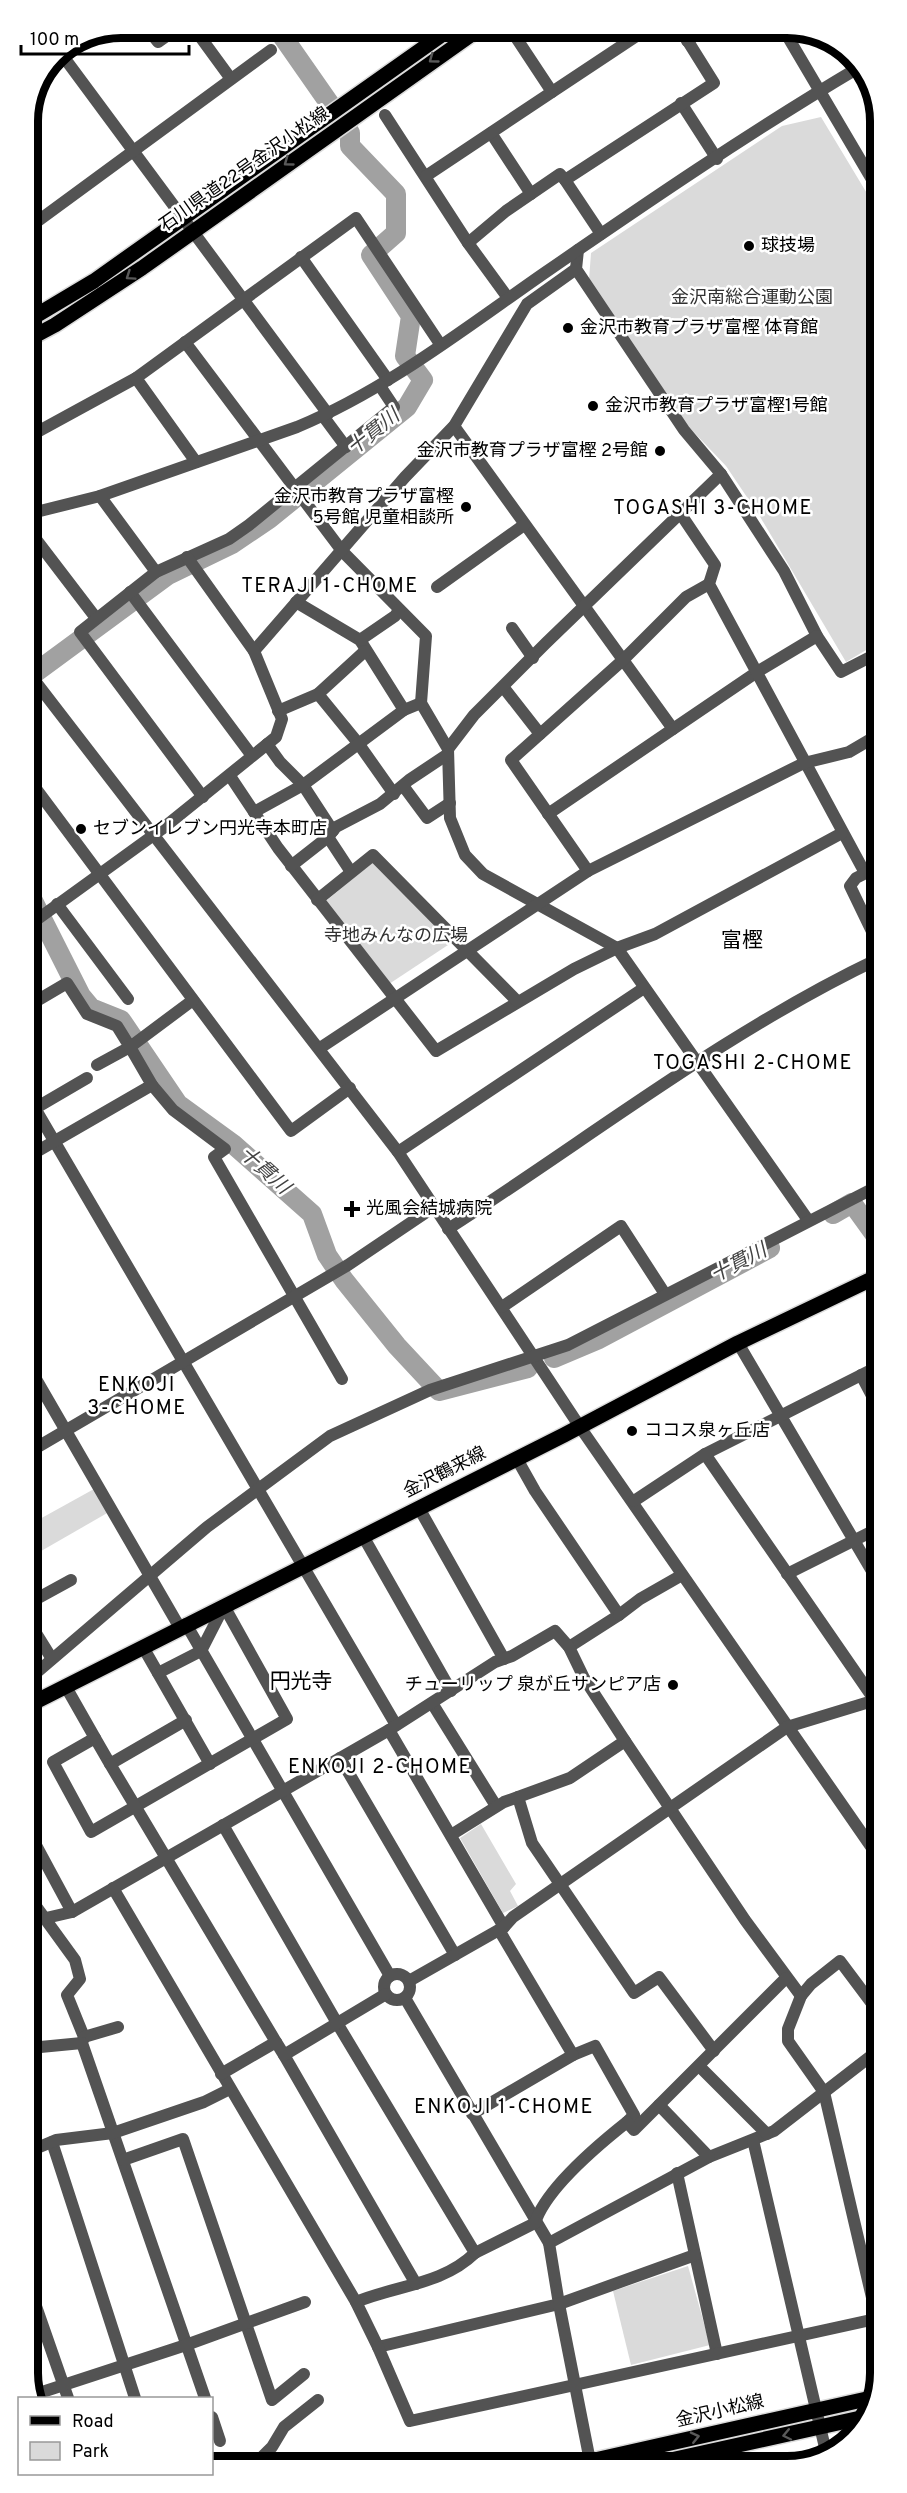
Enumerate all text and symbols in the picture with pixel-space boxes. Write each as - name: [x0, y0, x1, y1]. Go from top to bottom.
- scale bar: [21, 18, 189, 56]
- text: 100 m: [30, 29, 79, 52]
- one-way arrow: [429, 52, 440, 63]
- street label: 石川県道22号金沢小松線: [156, 103, 334, 237]
- one-way arrow: [284, 155, 295, 166]
- place label: 球技場: [761, 235, 815, 258]
- marker: 球技場: [742, 239, 756, 253]
- one-way arrow: [126, 269, 137, 280]
- park label: 金沢南総合運動公園: [671, 287, 833, 310]
- place label: 金沢市教育プラザ富樫 体育館: [580, 317, 818, 340]
- marker: 金沢市教育プラザ富樫 体育館: [561, 321, 575, 335]
- place label: 金沢市教育プラザ富樫1号館: [605, 395, 828, 418]
- marker: 金沢市教育プラザ富樫1号館: [586, 399, 600, 413]
- water label: 十貫川: [343, 403, 407, 462]
- place label: 金沢市教育プラザ富樫 2号館: [417, 440, 648, 463]
- marker: 金沢市教育プラザ富樫 2号館: [653, 444, 667, 458]
- place label: 金沢市教育プラザ富樫 5号館 児童相談所: [274, 486, 454, 530]
- district label: TOGASHI 3-CHOME: [613, 496, 813, 522]
- marker: 金沢市教育プラザ富樫 5号館 児童相談所: [459, 500, 473, 514]
- district label: TERAJI 1-CHOME: [241, 574, 419, 600]
- place label: セブンイレブン円光寺本町店: [93, 818, 327, 841]
- marker: セブンイレブン円光寺本町店: [74, 822, 88, 836]
- park label: 寺地みんなの広場: [324, 925, 468, 948]
- district label: 富樫: [721, 928, 763, 955]
- district label: TOGASHI 2-CHOME: [653, 1051, 853, 1077]
- water label: 十貫川: [233, 1141, 296, 1202]
- place label: 光風会結城病院: [366, 1198, 492, 1221]
- marker: 光風会結城病院: [343, 1200, 361, 1218]
- water label: 十貫川: [706, 1237, 773, 1290]
- district label: ENKOJI 3-CHOME: [87, 1373, 187, 1422]
- place label: ココス泉ヶ丘店: [644, 1420, 770, 1443]
- marker: ココス泉ヶ丘店: [625, 1424, 639, 1438]
- street label: 金沢鶴来線: [400, 1442, 490, 1504]
- district label: 円光寺: [270, 1669, 333, 1696]
- place label: チューリップ 泉が丘サンピア店: [405, 1674, 661, 1697]
- marker: チューリップ 泉が丘サンピア店: [666, 1678, 680, 1692]
- district label: ENKOJI 2-CHOME: [288, 1755, 472, 1781]
- district label: ENKOJI 1-CHOME: [414, 2095, 594, 2121]
- street label: 金沢小松線: [674, 2391, 766, 2433]
- legend: [18, 2397, 213, 2475]
- text: Road: [72, 2411, 114, 2434]
- one-way arrow: [783, 2427, 793, 2440]
- one-way arrow: [690, 2431, 700, 2444]
- text: Park: [72, 2441, 109, 2464]

